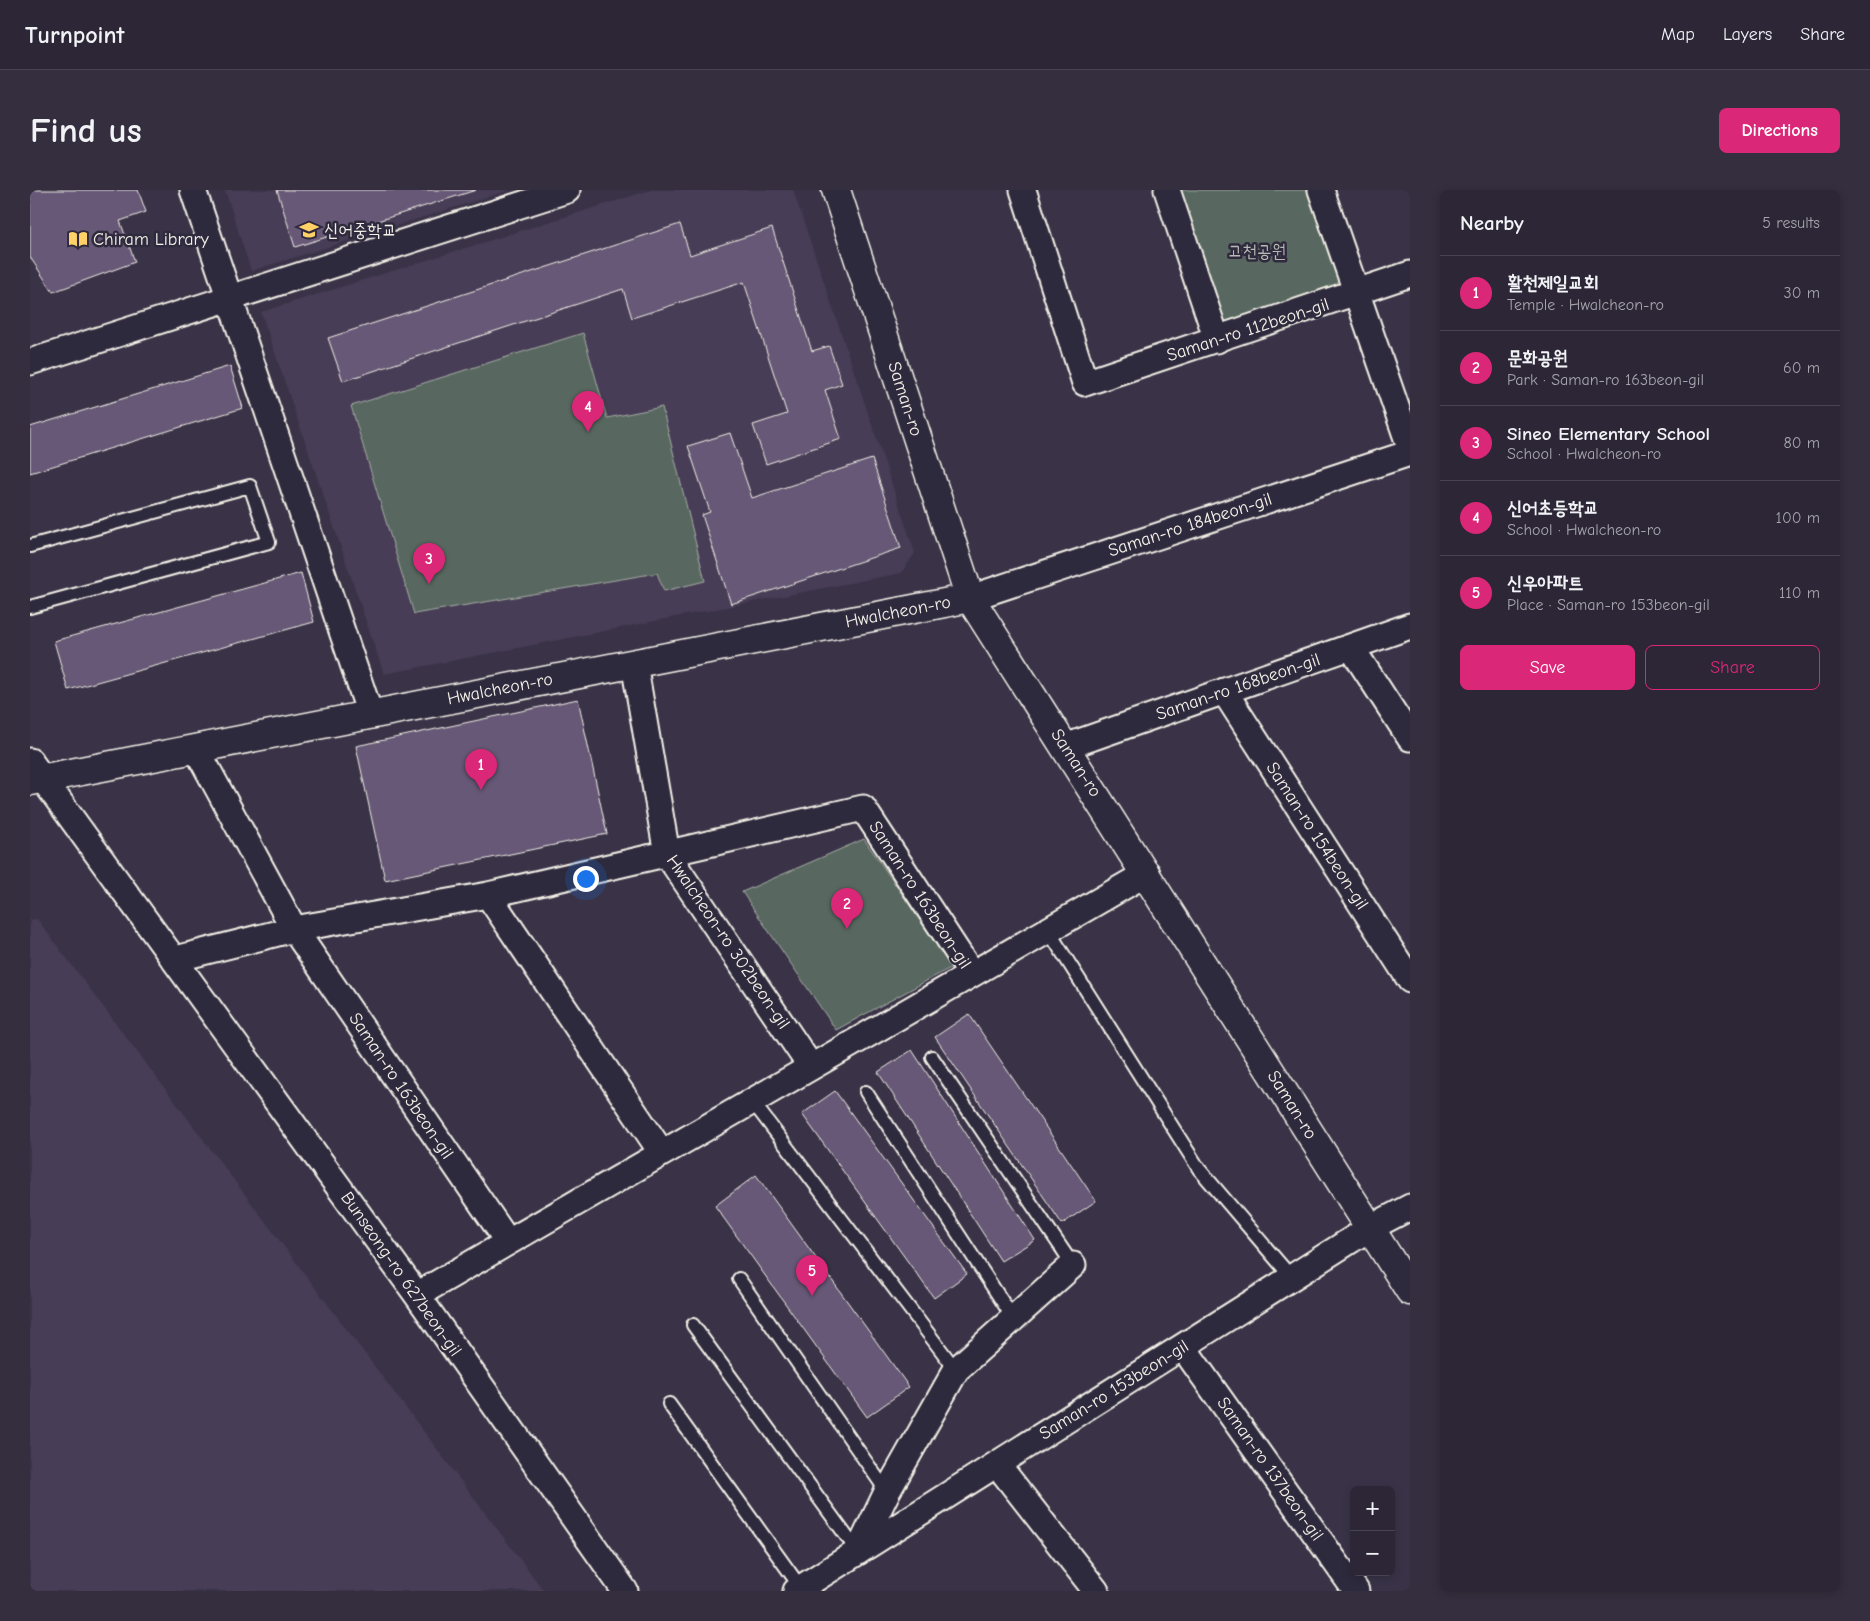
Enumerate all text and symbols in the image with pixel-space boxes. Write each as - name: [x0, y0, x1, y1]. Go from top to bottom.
- text: Turnpoint: [25, 21, 124, 49]
- text: Map: [1661, 24, 1695, 45]
- text: Layers: [1723, 24, 1772, 45]
- text: Share: [1800, 24, 1845, 45]
- button: Directions: [1719, 108, 1840, 153]
- text: Find us: [30, 110, 142, 151]
- text: Nearby: [1460, 211, 1524, 235]
- text: 5 results: [1762, 214, 1820, 232]
- school or university icon: 신어중학교: [298, 219, 320, 241]
- place label: 신어중학교: [324, 220, 396, 241]
- library icon: Chiram Library: [67, 228, 89, 250]
- place label: Chiram Library: [93, 229, 210, 250]
- park label: 고천공원: [1228, 241, 1286, 262]
- text: 활천제일교회: [1507, 272, 1599, 294]
- text: 1: [1473, 284, 1479, 302]
- text: 30 m: [1784, 284, 1820, 302]
- street label: Saman-ro 112beon-gil: [1164, 294, 1332, 366]
- text: Temple · Hwalcheon-ro: [1507, 296, 1664, 314]
- text: 문화공원: [1507, 347, 1568, 369]
- street label: Saman-ro: [883, 359, 927, 439]
- text: 2: [1472, 359, 1480, 377]
- text: 60 m: [1783, 359, 1820, 377]
- text: Park · Saman-ro 163beon-gil: [1507, 371, 1704, 389]
- pin: 4: [572, 391, 604, 432]
- text: Sineo Elementary School: [1507, 423, 1710, 445]
- text: 3: [1472, 434, 1480, 452]
- text: 80 m: [1783, 434, 1820, 452]
- text: School · Hwalcheon-ro: [1507, 445, 1661, 463]
- street label: Saman-ro 184beon-gil: [1105, 489, 1275, 561]
- text: 신어초등학교: [1507, 497, 1599, 519]
- text: 4: [1472, 509, 1480, 527]
- text: 100 m: [1776, 509, 1820, 527]
- text: School · Hwalcheon-ro: [1507, 521, 1661, 539]
- pin: 3: [413, 543, 445, 584]
- text: 신우아파트: [1507, 572, 1583, 594]
- text: 5: [1472, 584, 1480, 602]
- text: 110 m: [1779, 584, 1820, 602]
- street label: Hwalcheon-ro: [843, 591, 953, 633]
- text: Place · Saman-ro 153beon-gil: [1507, 596, 1710, 614]
- button: Save: [1460, 645, 1635, 690]
- button: Share: [1645, 645, 1820, 690]
- street label: Saman-ro 168beon-gil: [1153, 649, 1323, 725]
- street label: Hwalcheon-ro: [445, 668, 555, 710]
- street label: Saman-ro: [1046, 725, 1106, 801]
- pin: 1: [465, 749, 497, 790]
- street label: Saman-ro 154beon-gil: [1261, 758, 1373, 914]
- street label: Saman-ro 163beon-gil: [864, 817, 976, 973]
- street label: Hwalcheon-ro 302beon-gil: [662, 851, 794, 1033]
- your location: [573, 866, 599, 892]
- pin: 2: [831, 888, 863, 929]
- street label: Saman-ro 163beon-gil: [344, 1009, 458, 1163]
- street label: Saman-ro: [1263, 1067, 1321, 1143]
- street label: Bunseong-ro 627beon-gil: [336, 1188, 466, 1360]
- pin: 5: [796, 1255, 828, 1296]
- street label: Saman-ro 153beon-gil: [1036, 1336, 1192, 1444]
- street label: Saman-ro 137beon-gil: [1212, 1393, 1328, 1545]
- map controls: [1350, 1486, 1395, 1576]
- button: +: [1350, 1486, 1395, 1531]
- button: −: [1350, 1531, 1395, 1576]

